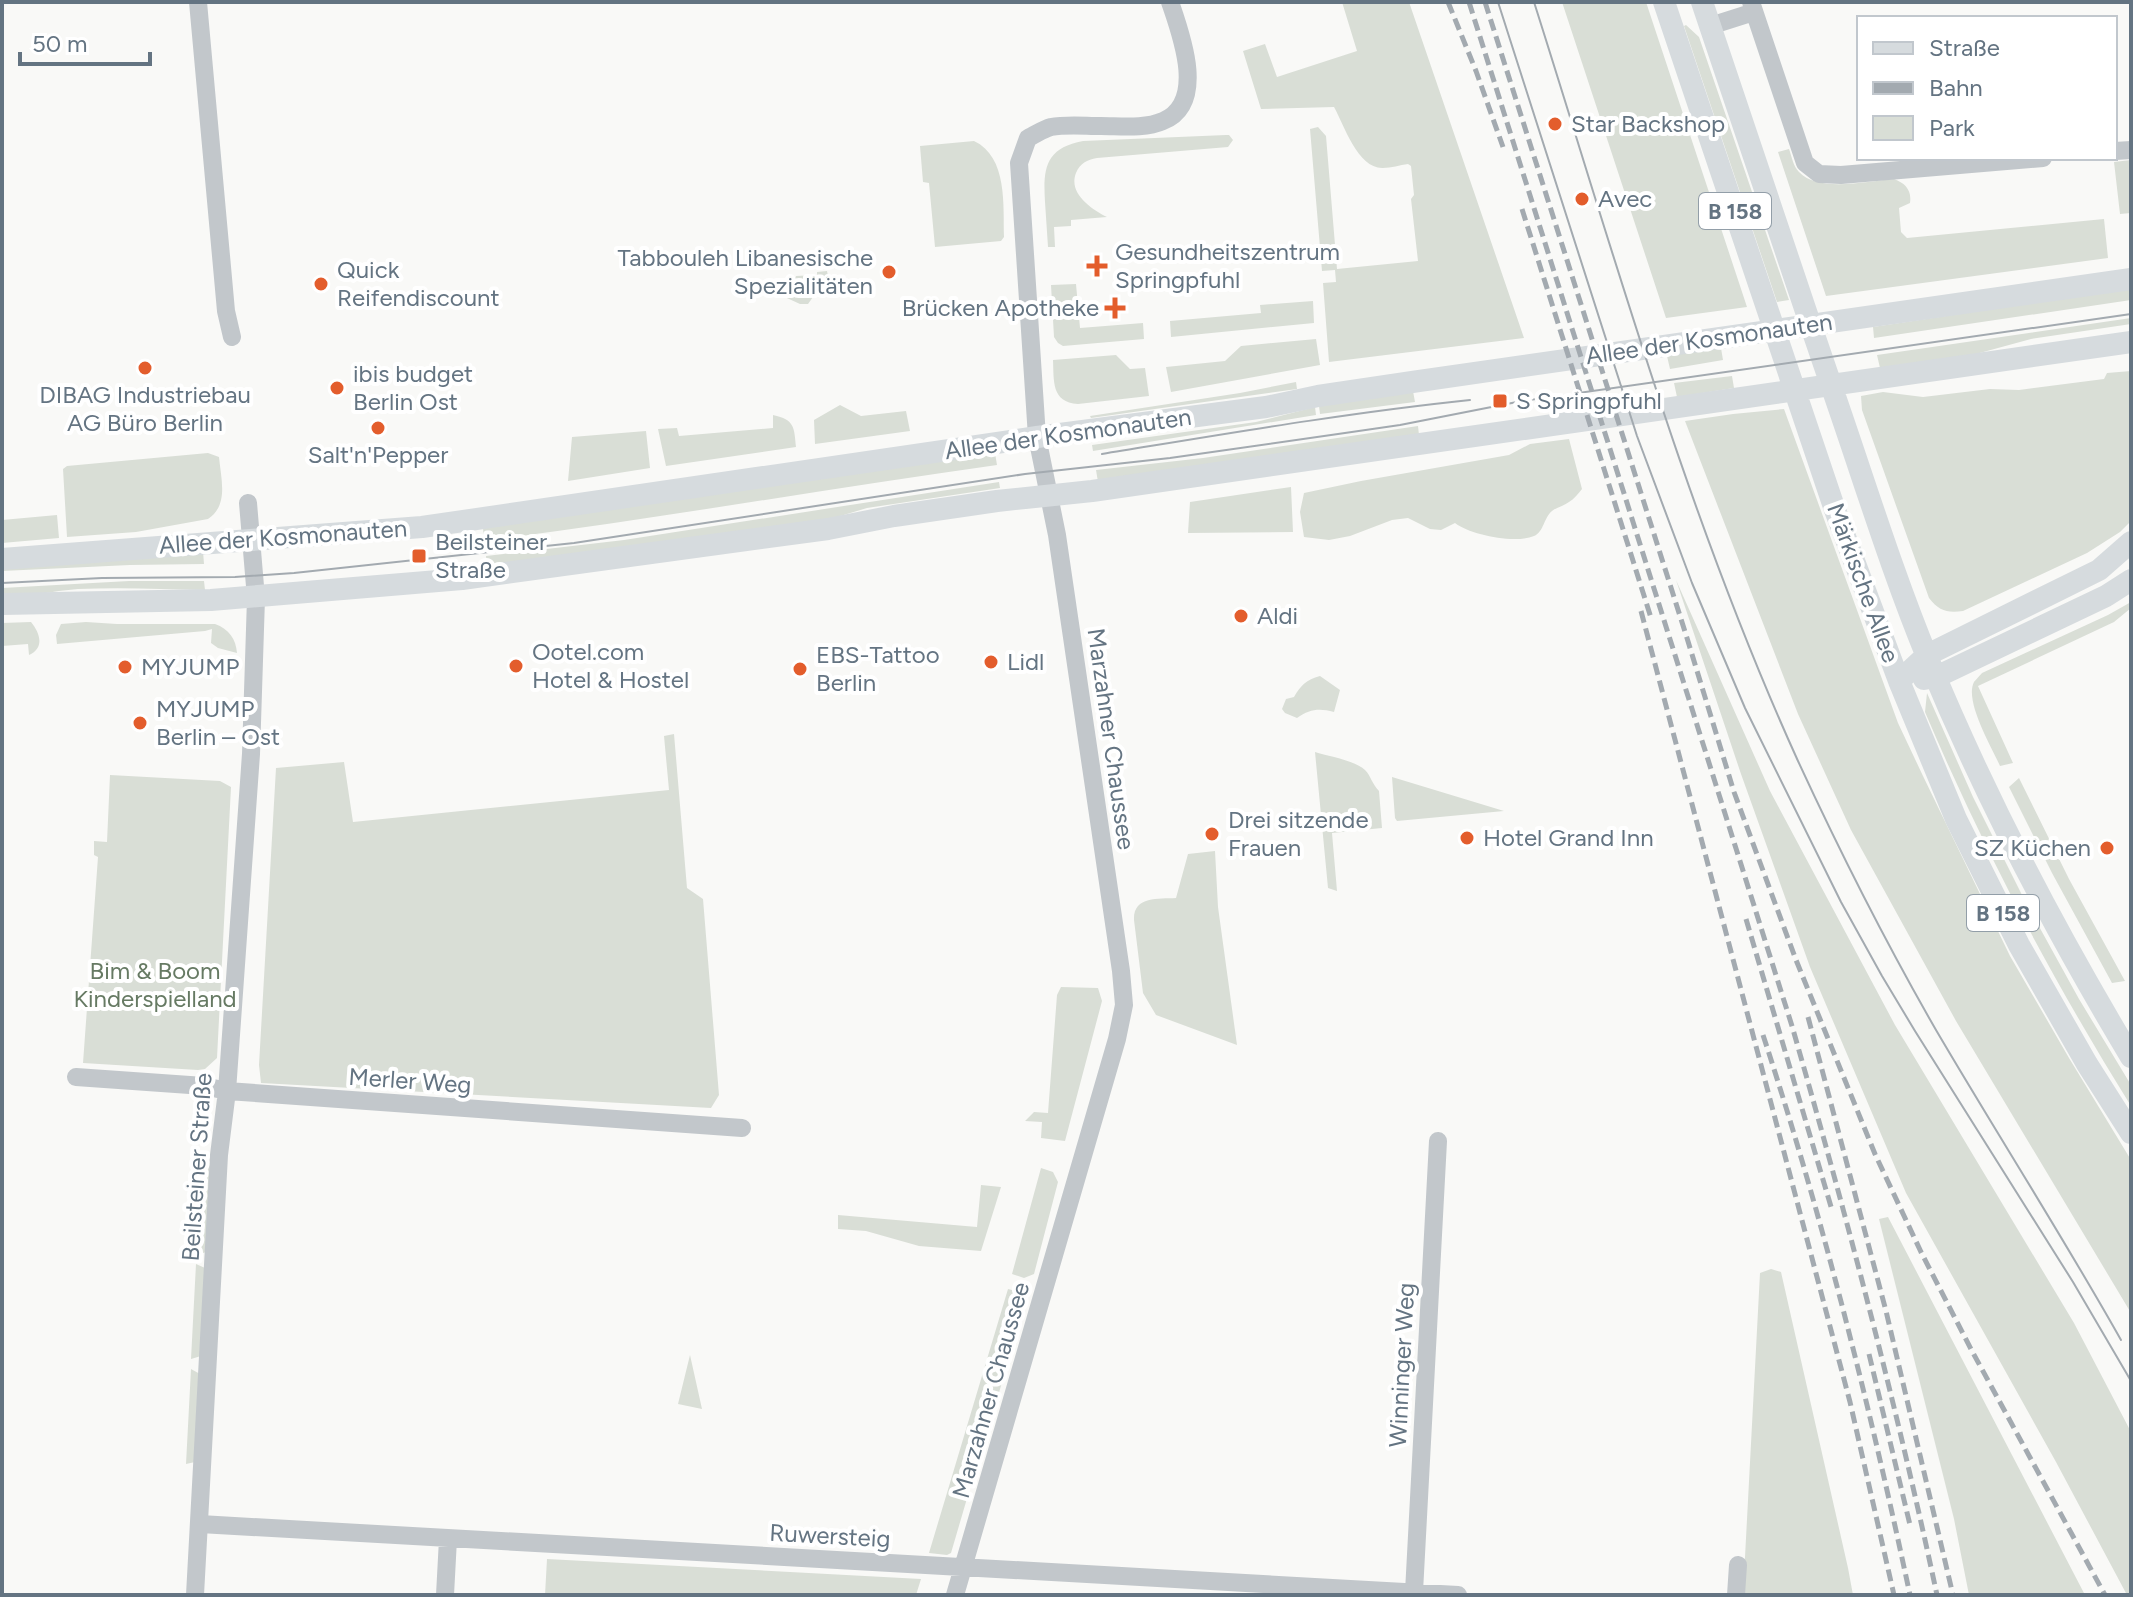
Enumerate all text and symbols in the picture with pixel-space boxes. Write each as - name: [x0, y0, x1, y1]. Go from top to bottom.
- scale bar: [20, 16, 150, 66]
- legend: [1857, 16, 2117, 160]
- text: 50 m: [32, 29, 88, 58]
- text: Straße: [1929, 33, 2000, 62]
- text: Bahn: [1929, 73, 1983, 102]
- place label: Star Backshop: [1571, 109, 1725, 138]
- text: Park: [1929, 113, 1975, 142]
- marker: Star Backshop: [1546, 115, 1564, 133]
- place label: Avec: [1598, 184, 1652, 213]
- marker: Avec: [1573, 190, 1591, 208]
- road number: B 158: [1699, 193, 1771, 229]
- place label: Gesundheitszentrum Springpfuhl: [1115, 237, 1340, 294]
- place label: Tabbouleh Libanesische Spezialitäten: [618, 243, 873, 300]
- place label: Quick Reifendiscount: [337, 255, 500, 312]
- marker: Gesundheitszentrum Springpfuhl: [1086, 255, 1108, 277]
- marker: Tabbouleh Libanesische Spezialitäten: [880, 263, 898, 281]
- marker: Quick Reifendiscount: [312, 275, 330, 293]
- place label: Brücken Apotheke: [902, 293, 1099, 322]
- marker: Brücken Apotheke: [1106, 299, 1124, 317]
- street label: Allee der Kosmonauten: [1584, 307, 1834, 370]
- marker: DIBAG Industriebau AG Büro Berlin: [136, 359, 154, 377]
- place label: ibis budget Berlin Ost: [353, 359, 473, 416]
- marker: ibis budget Berlin Ost: [328, 379, 346, 397]
- place label: DIBAG Industriebau AG Büro Berlin: [39, 380, 251, 437]
- place label: S Springpfuhl: [1516, 386, 1662, 415]
- marker: S Springpfuhl: [1491, 392, 1509, 410]
- street label: Allee der Kosmonauten: [943, 402, 1193, 465]
- marker: Salt'n'Pepper: [369, 419, 387, 437]
- place label: Salt'n'Pepper: [308, 440, 448, 469]
- street label: Märkische Allee: [1821, 499, 1906, 666]
- street label: Allee der Kosmonauten: [158, 513, 408, 560]
- place label: Beilsteiner Straße: [435, 527, 547, 584]
- marker: Beilsteiner Straße: [410, 547, 428, 565]
- place label: Aldi: [1257, 601, 1298, 630]
- marker: Aldi: [1232, 607, 1250, 625]
- street label: Marzahner Chaussee: [1082, 626, 1141, 852]
- place label: Ootel.com Hotel & Hostel: [532, 637, 689, 694]
- place label: EBS-Tattoo Berlin: [816, 640, 940, 697]
- place label: Lidl: [1007, 647, 1044, 676]
- place label: MYJUMP: [141, 652, 239, 681]
- marker: Lidl: [982, 653, 1000, 671]
- marker: Ootel.com Hotel & Hostel: [507, 657, 525, 675]
- marker: MYJUMP: [116, 658, 134, 676]
- marker: EBS-Tattoo Berlin: [791, 660, 809, 678]
- place label: MYJUMP Berlin – Ost: [156, 694, 280, 751]
- marker: MYJUMP Berlin – Ost: [131, 714, 149, 732]
- place label: Drei sitzende Frauen: [1228, 805, 1369, 862]
- place label: Hotel Grand Inn: [1483, 823, 1654, 852]
- marker: Drei sitzende Frauen: [1203, 825, 1221, 843]
- marker: Hotel Grand Inn: [1458, 829, 1476, 847]
- place label: SZ Küchen: [1974, 833, 2091, 862]
- marker: SZ Küchen: [2098, 839, 2116, 857]
- road number: B 158: [1967, 895, 2039, 931]
- park label: Bim & Boom Kinderspielland: [73, 956, 237, 1013]
- street label: Merler Weg: [348, 1062, 472, 1099]
- street label: Beilsteiner Straße: [175, 1072, 218, 1262]
- street label: Marzahner Chaussee: [946, 1278, 1035, 1501]
- street label: Winninger Weg: [1383, 1282, 1420, 1448]
- street label: Ruwersteig: [769, 1518, 891, 1553]

